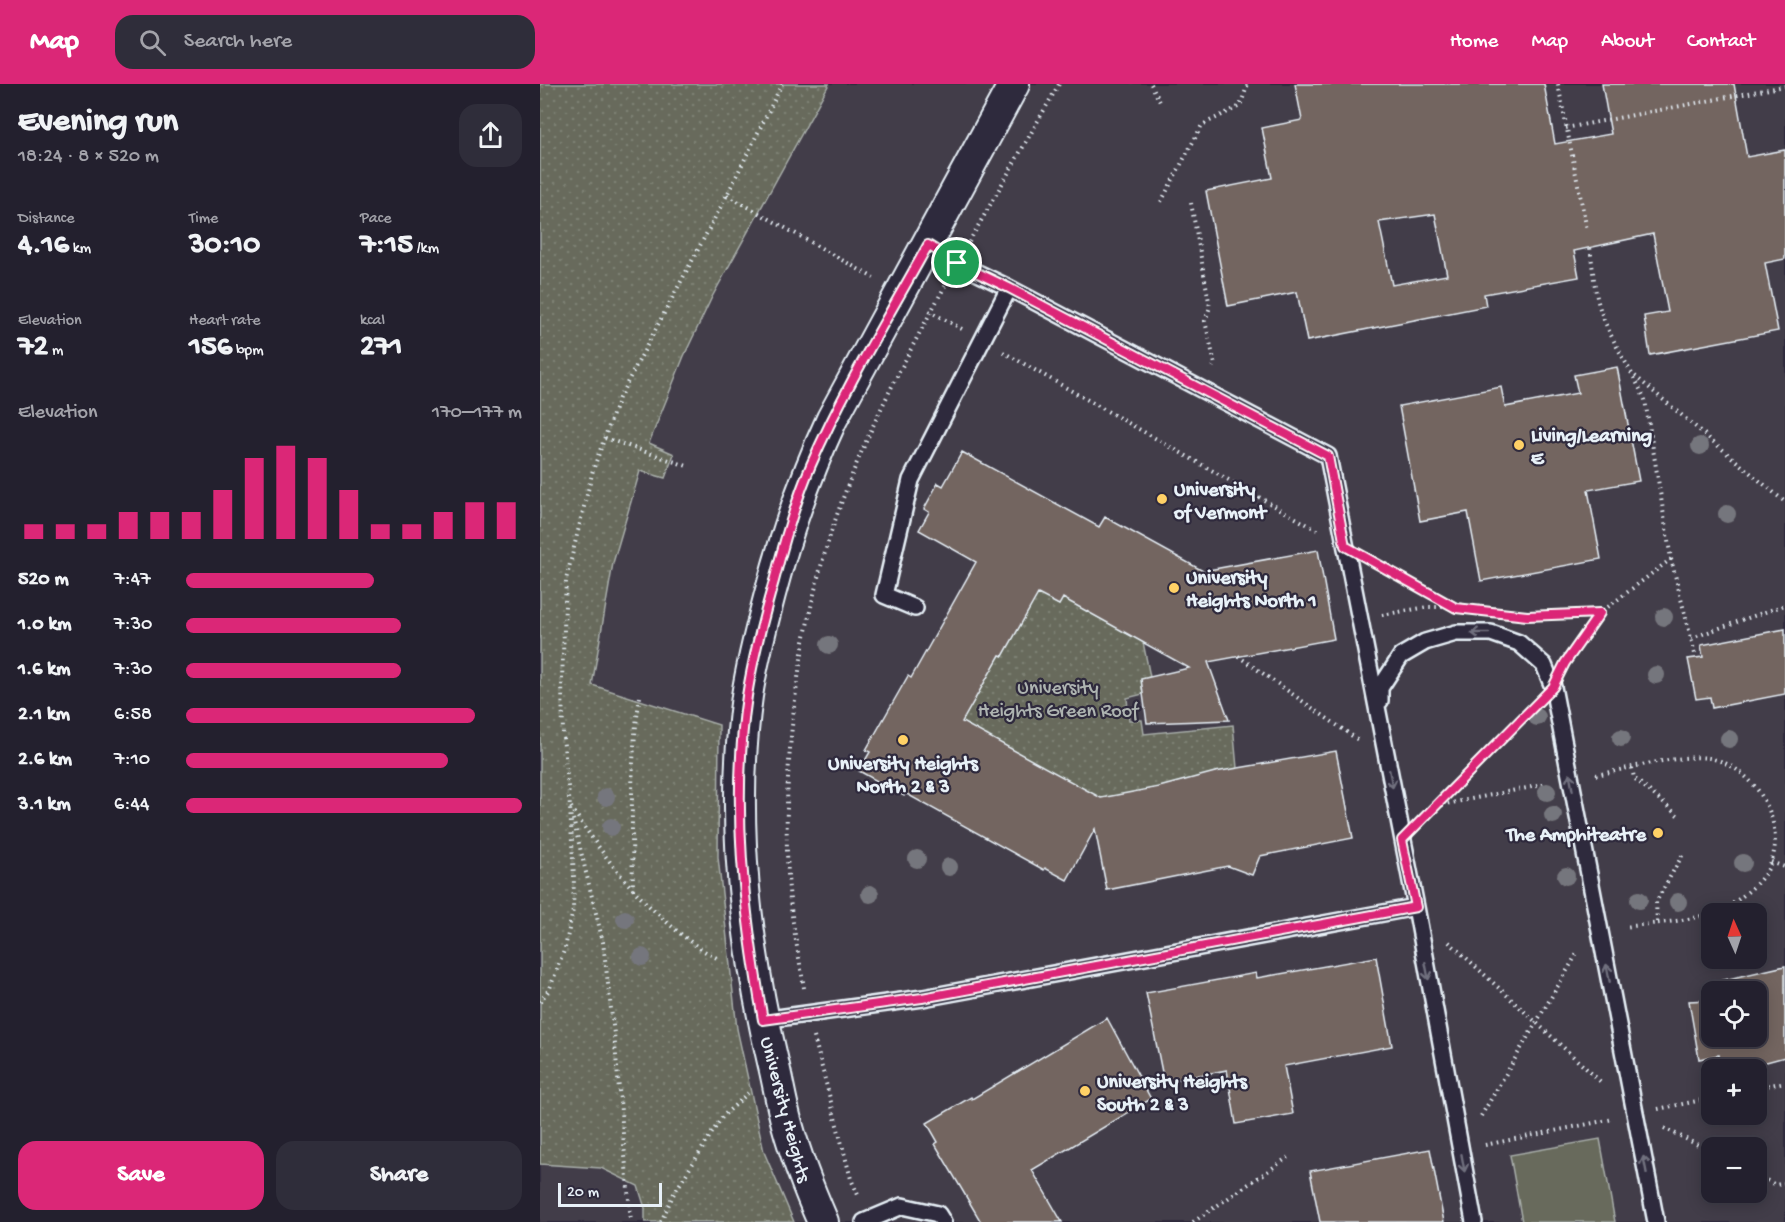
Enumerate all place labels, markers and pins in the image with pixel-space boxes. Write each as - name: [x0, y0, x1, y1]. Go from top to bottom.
- pin: [931, 237, 982, 288]
- place label: Living/Learning E: [1531, 426, 1652, 472]
- marker: Living/Learning E: [1512, 438, 1526, 452]
- place label: University of Vermont: [1173, 480, 1268, 526]
- marker: University of Vermont: [1155, 492, 1169, 506]
- place label: University Heights North 1: [1186, 568, 1317, 614]
- marker: University Heights North 1: [1167, 581, 1181, 595]
- marker: University Heights North 2 & 3: [896, 733, 910, 747]
- place label: University Heights North 2 & 3: [828, 754, 980, 800]
- place label: The Amphiteatre: [1504, 825, 1647, 848]
- marker: The Amphiteatre: [1651, 826, 1665, 840]
- place label: University Heights South 2 & 3: [1097, 1072, 1248, 1118]
- marker: University Heights South 2 & 3: [1078, 1084, 1092, 1098]

